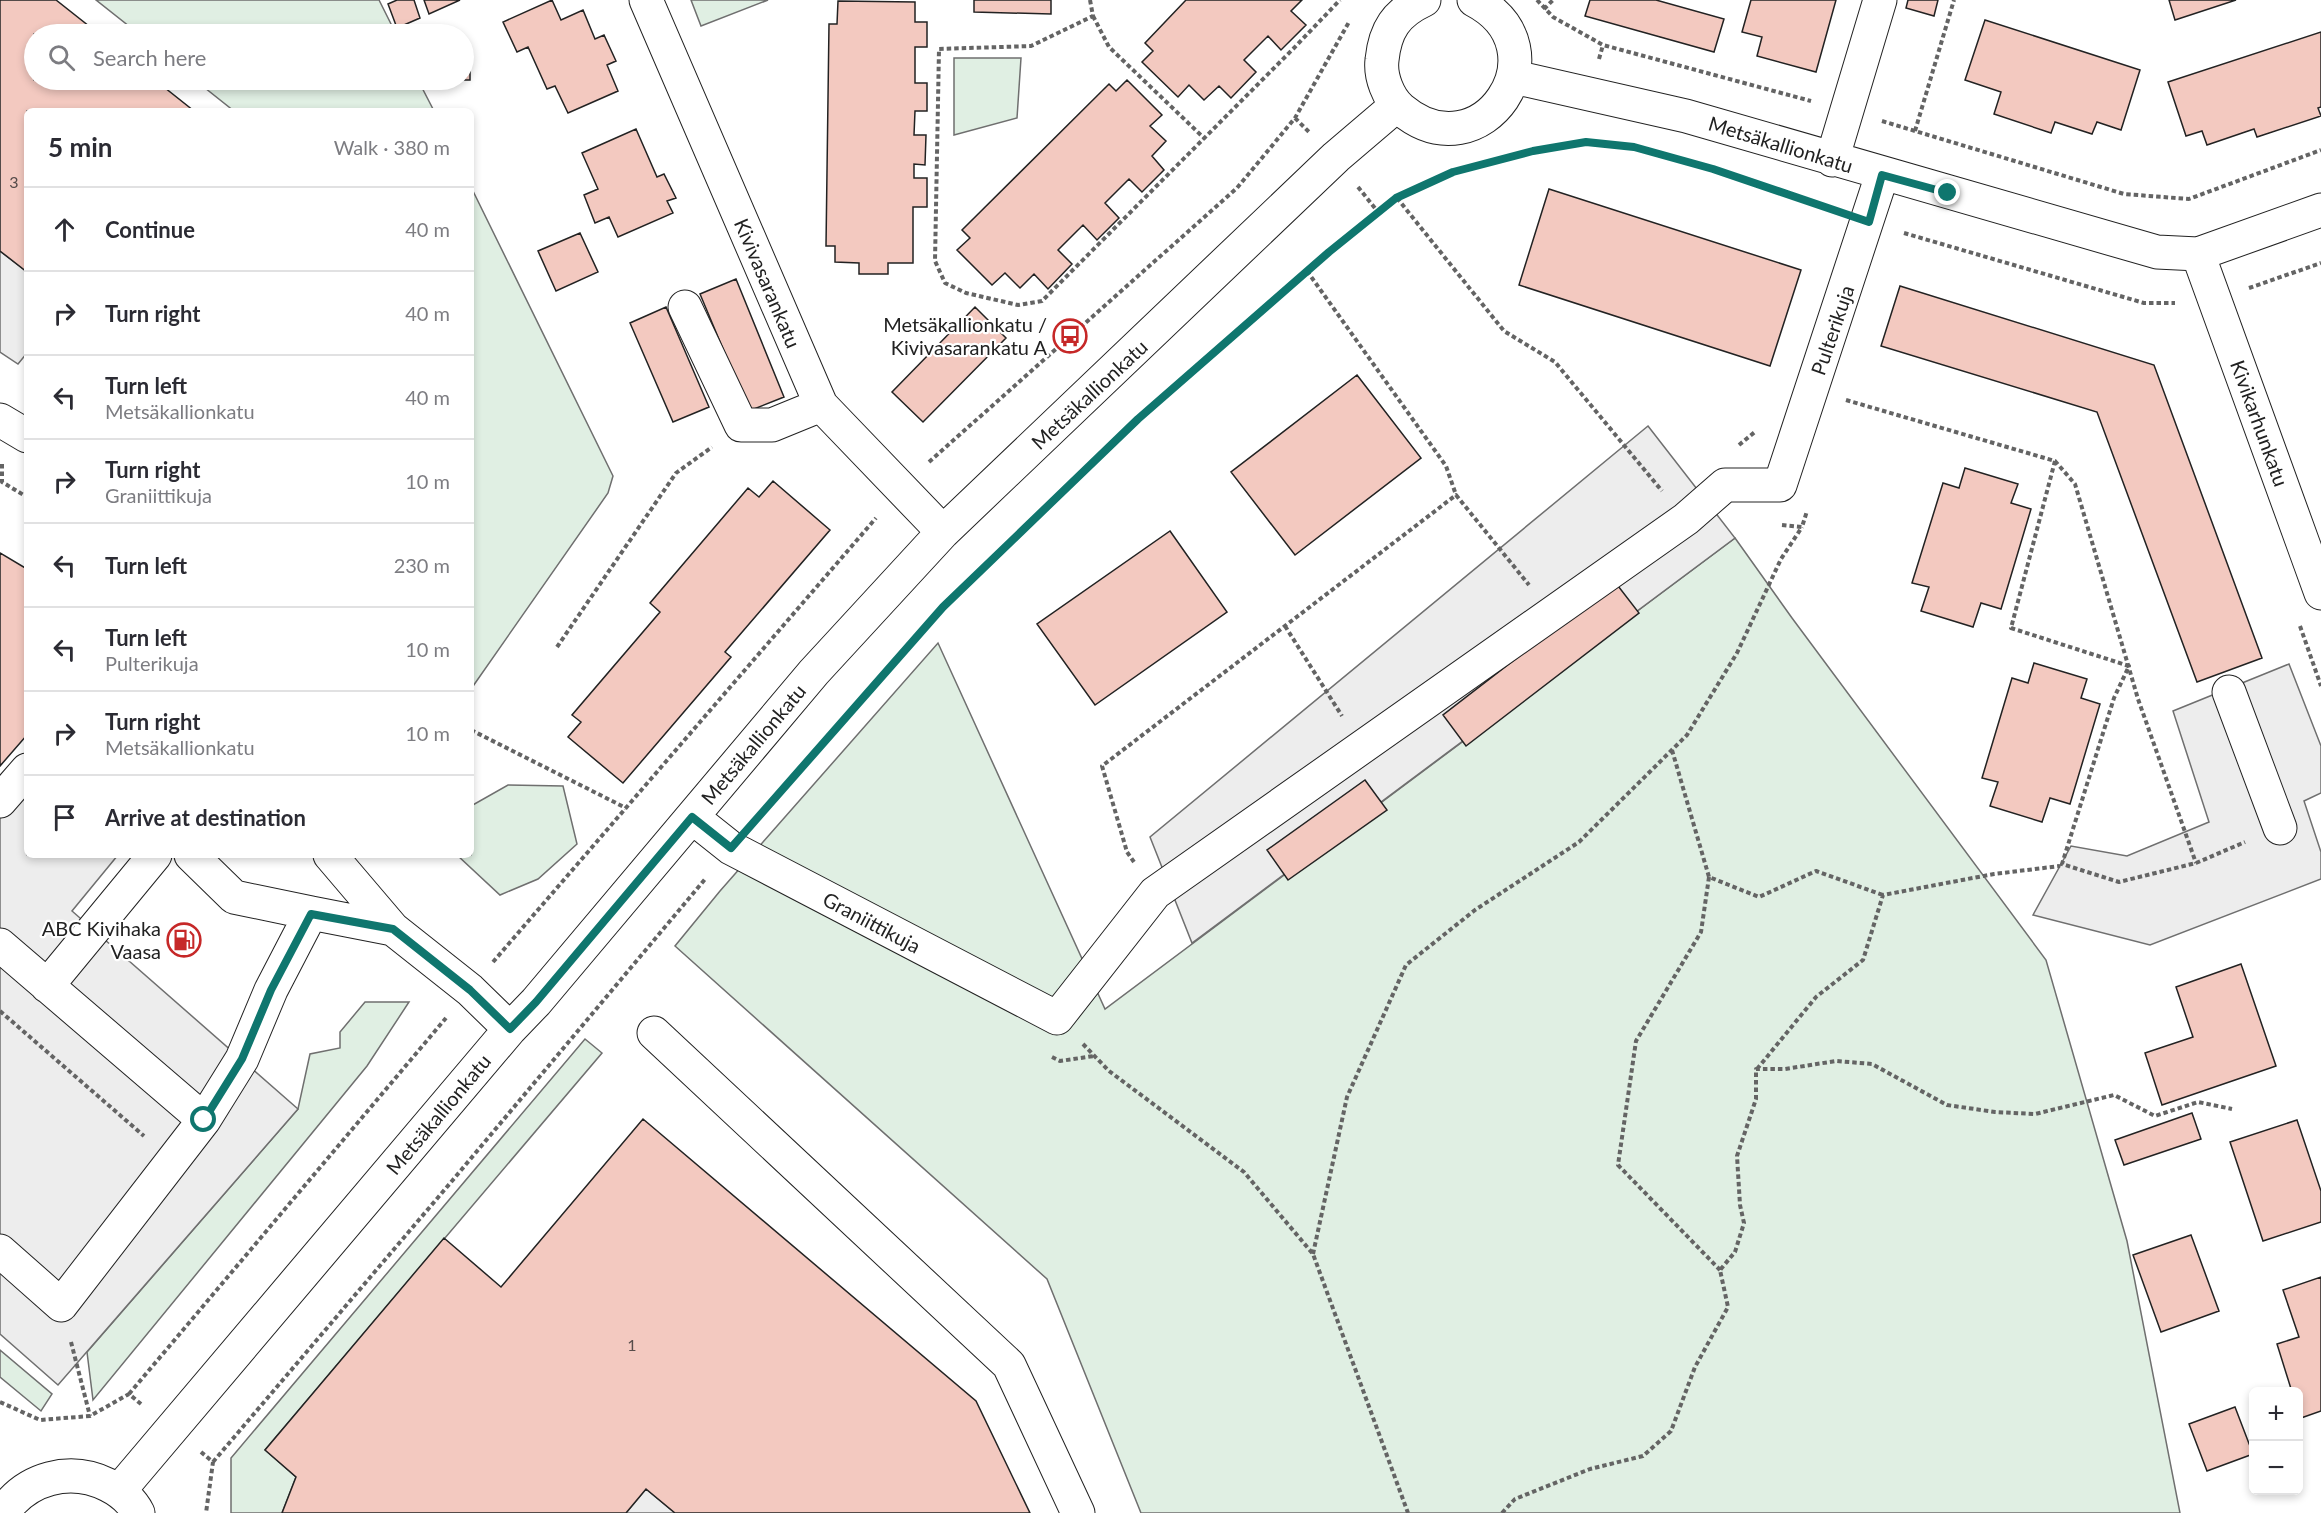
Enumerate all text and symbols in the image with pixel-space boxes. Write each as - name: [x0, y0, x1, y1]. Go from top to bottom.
- search box: [24, 24, 474, 90]
- icon: search: [45, 41, 78, 74]
- text: Search here: [93, 44, 206, 71]
- street label: Metsäkallionkatu: [1706, 111, 1856, 177]
- text: 5 min: [48, 131, 112, 163]
- text: Walk · 380 m: [334, 135, 450, 159]
- house number: 3: [9, 172, 19, 191]
- route end: [1934, 179, 1960, 205]
- icon: ahead: [48, 213, 81, 246]
- street label: Kivivasarankatu: [730, 215, 806, 351]
- text: Continue: [105, 216, 195, 243]
- text: 40 m: [405, 217, 450, 241]
- street label: Pulterikuja: [1805, 282, 1859, 378]
- icon: right: [48, 297, 81, 330]
- text: Turn right: [105, 300, 200, 327]
- text: 40 m: [405, 301, 450, 325]
- place label: Metsäkallionkatu / Kivivasarankatu A: [883, 312, 1047, 359]
- bus stop icon: Metsäkallionkatu / Kivivasarankatu A: [1052, 318, 1088, 354]
- street label: Metsäkallionkatu: [1026, 334, 1152, 454]
- street label: Kivikarhunkatu: [2226, 357, 2294, 489]
- text: Turn left: [105, 372, 187, 399]
- icon: left: [48, 381, 81, 414]
- text: 40 m: [405, 385, 450, 409]
- text: Metsäkallionkatu: [105, 399, 255, 423]
- text: Turn right: [105, 456, 200, 483]
- icon: right: [48, 465, 81, 498]
- text: 10 m: [405, 469, 450, 493]
- text: Graniittikuja: [105, 483, 212, 507]
- icon: left: [48, 549, 81, 582]
- text: Turn left: [105, 552, 187, 579]
- text: 230 m: [394, 553, 450, 577]
- text: Turn left: [105, 624, 187, 651]
- icon: left: [48, 633, 81, 666]
- text: 10 m: [405, 637, 450, 661]
- text: Pulterikuja: [105, 651, 199, 675]
- street label: Metsäkallionkatu: [696, 679, 810, 809]
- text: Turn right: [105, 708, 200, 735]
- icon: right: [48, 717, 81, 750]
- text: 10 m: [405, 721, 450, 745]
- text: Metsäkallionkatu: [105, 735, 255, 759]
- icon: arrive: [48, 801, 81, 834]
- text: Arrive at destination: [105, 804, 306, 831]
- street label: Graniittikuja: [819, 886, 925, 958]
- place label: ABC Kivihaka Vaasa: [42, 916, 161, 963]
- fuel station icon: ABC Kivihaka Vaasa: [166, 922, 202, 958]
- street label: Metsäkallionkatu: [381, 1049, 495, 1179]
- route start: [190, 1106, 216, 1132]
- house number: 1: [627, 1335, 637, 1354]
- map controls: [2249, 1387, 2303, 1495]
- button: +: [2249, 1387, 2303, 1441]
- button: −: [2249, 1441, 2303, 1495]

